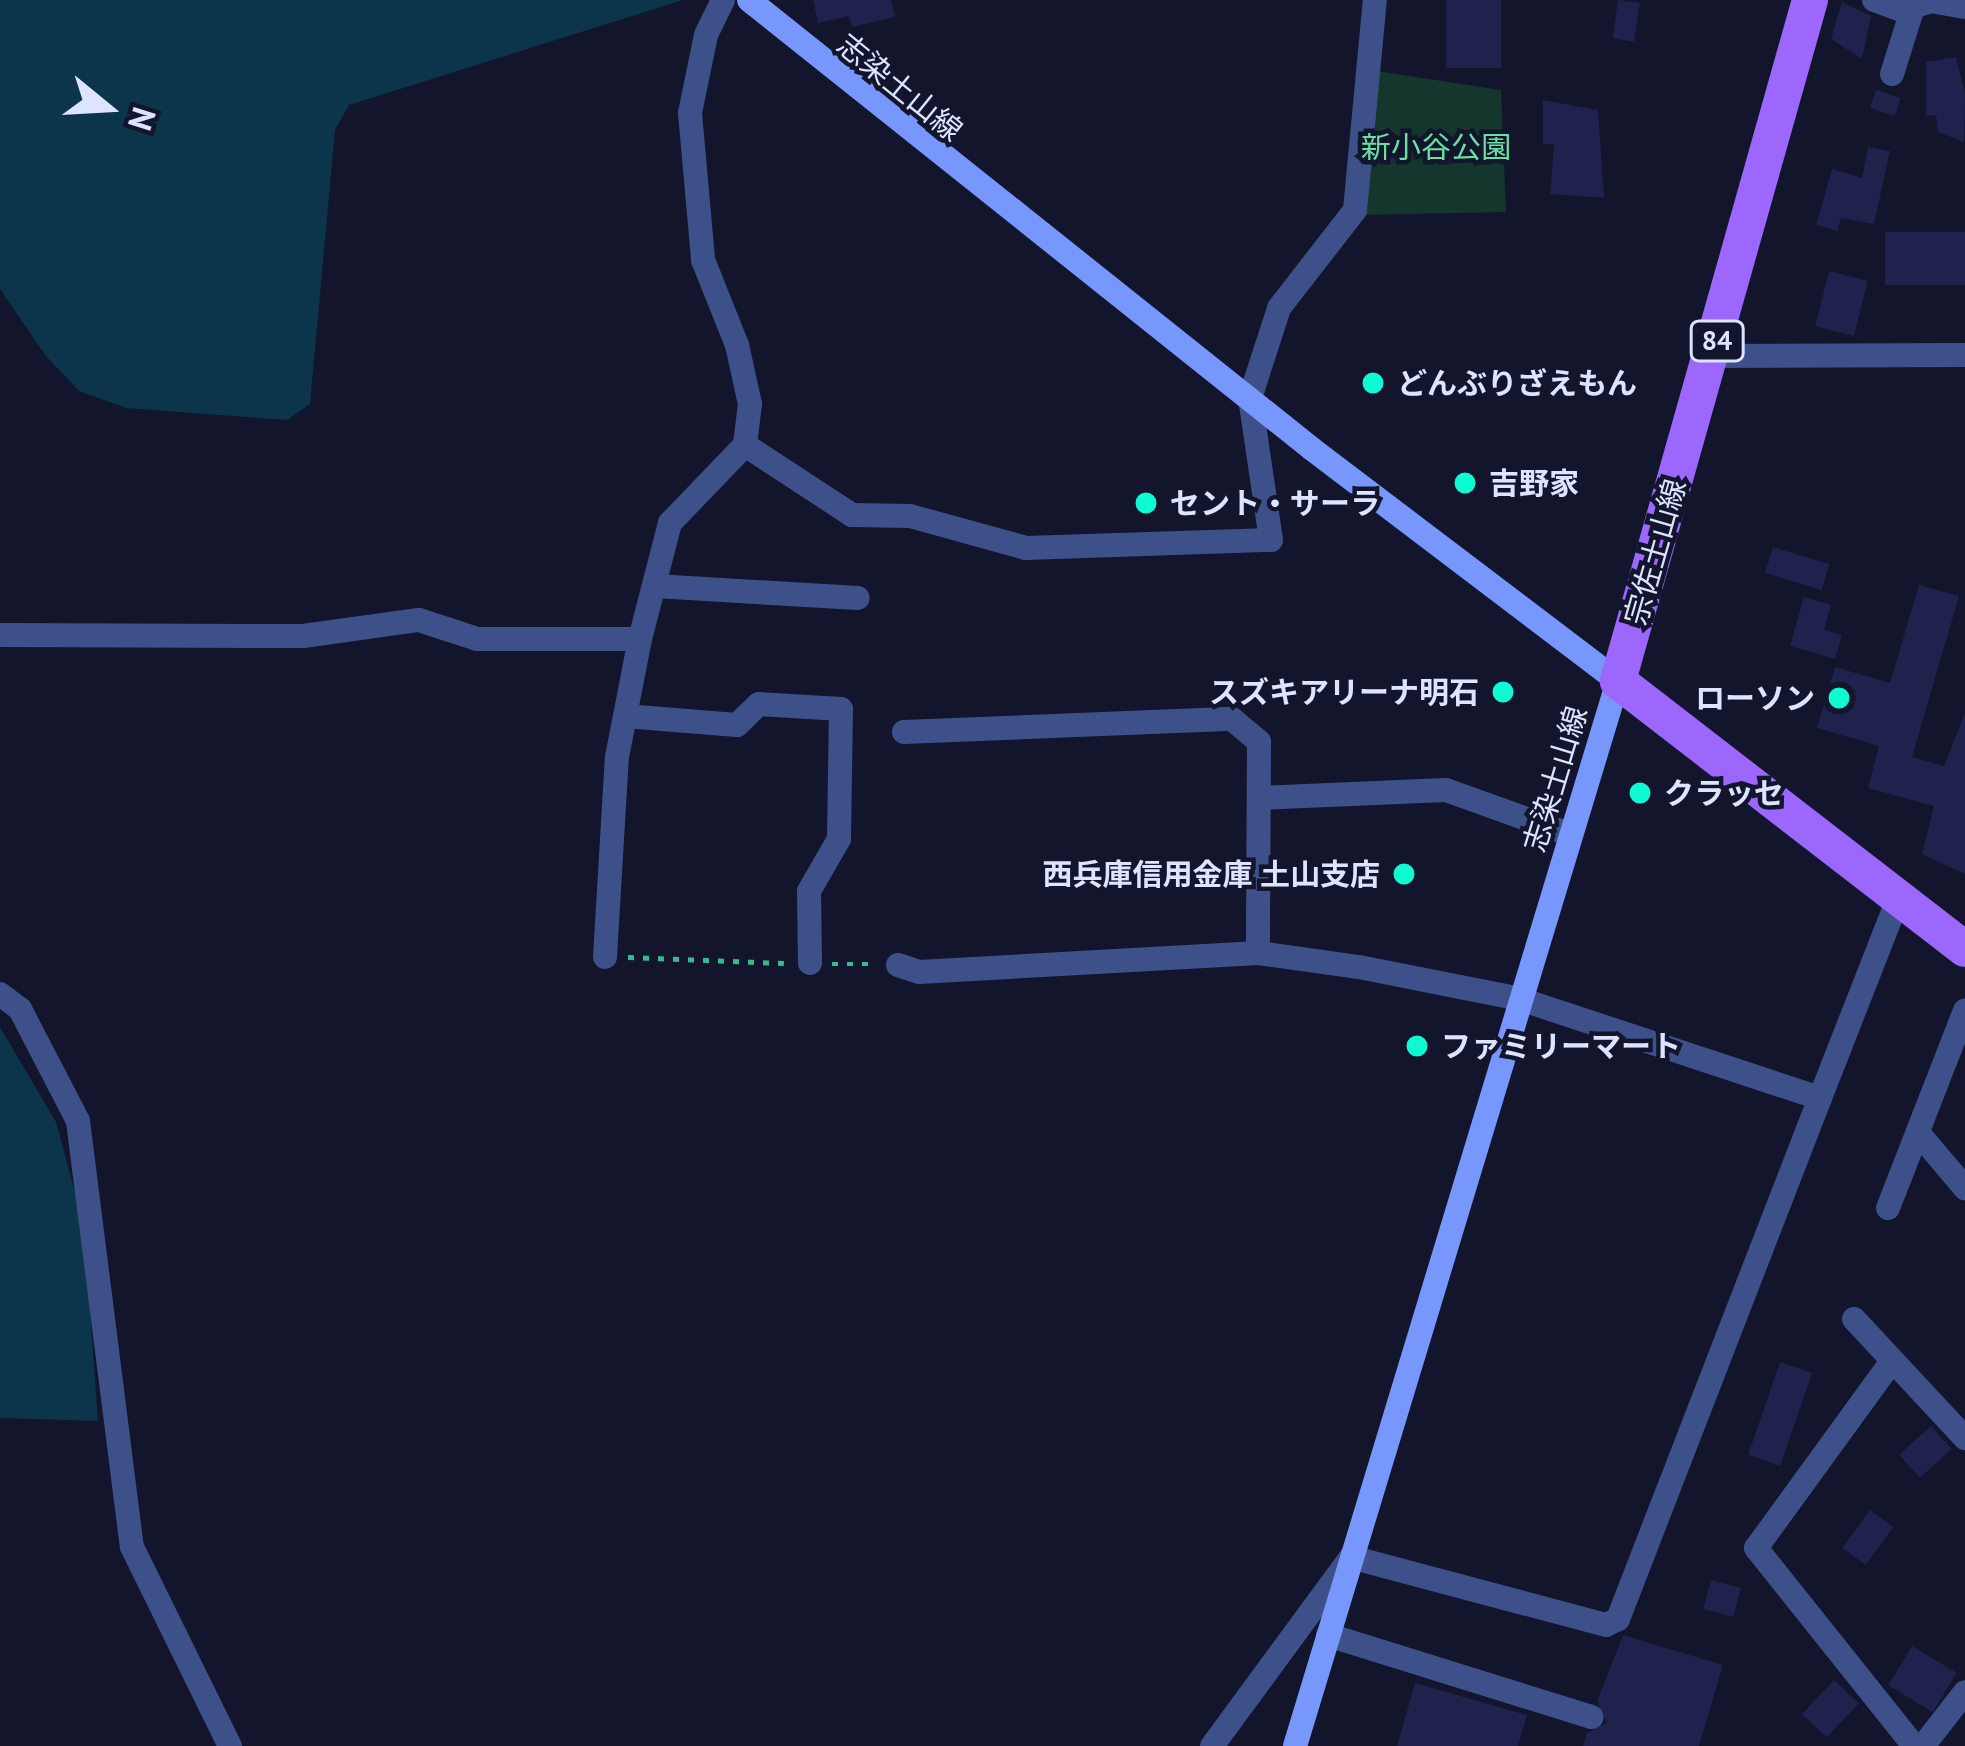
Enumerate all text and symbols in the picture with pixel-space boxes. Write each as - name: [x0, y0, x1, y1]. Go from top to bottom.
- street label: 志染土山線: [830, 26, 970, 148]
- north arrow: [48, 48, 168, 168]
- text: N: [119, 102, 167, 136]
- park label: 新小谷公園: [1361, 129, 1511, 165]
- road number: 84: [1687, 320, 1747, 362]
- place label: どんぶりざえもん: [1397, 365, 1637, 401]
- marker: どんぶりざえもん: [1360, 370, 1386, 396]
- place label: 吉野家: [1489, 465, 1579, 501]
- marker: 吉野家: [1452, 470, 1478, 496]
- street label: 宗佐土山線: [1617, 475, 1693, 629]
- place label: セント・サーラ: [1170, 485, 1380, 521]
- marker: セント・サーラ: [1133, 490, 1159, 516]
- place label: スズキアリーナ明石: [1209, 674, 1479, 710]
- marker: スズキアリーナ明石: [1490, 679, 1516, 705]
- place label: ローソン: [1695, 680, 1815, 716]
- marker: ローソン: [1826, 685, 1852, 711]
- street label: 志染土山線: [1516, 702, 1594, 856]
- place label: クラッセ: [1664, 775, 1784, 811]
- marker: クラッセ: [1627, 780, 1653, 806]
- place label: 西兵庫信用金庫 土山支店: [1042, 856, 1380, 892]
- marker: 西兵庫信用金庫 土山支店: [1391, 861, 1417, 887]
- place label: ファミリーマート: [1441, 1028, 1681, 1064]
- marker: ファミリーマート: [1404, 1033, 1430, 1059]

